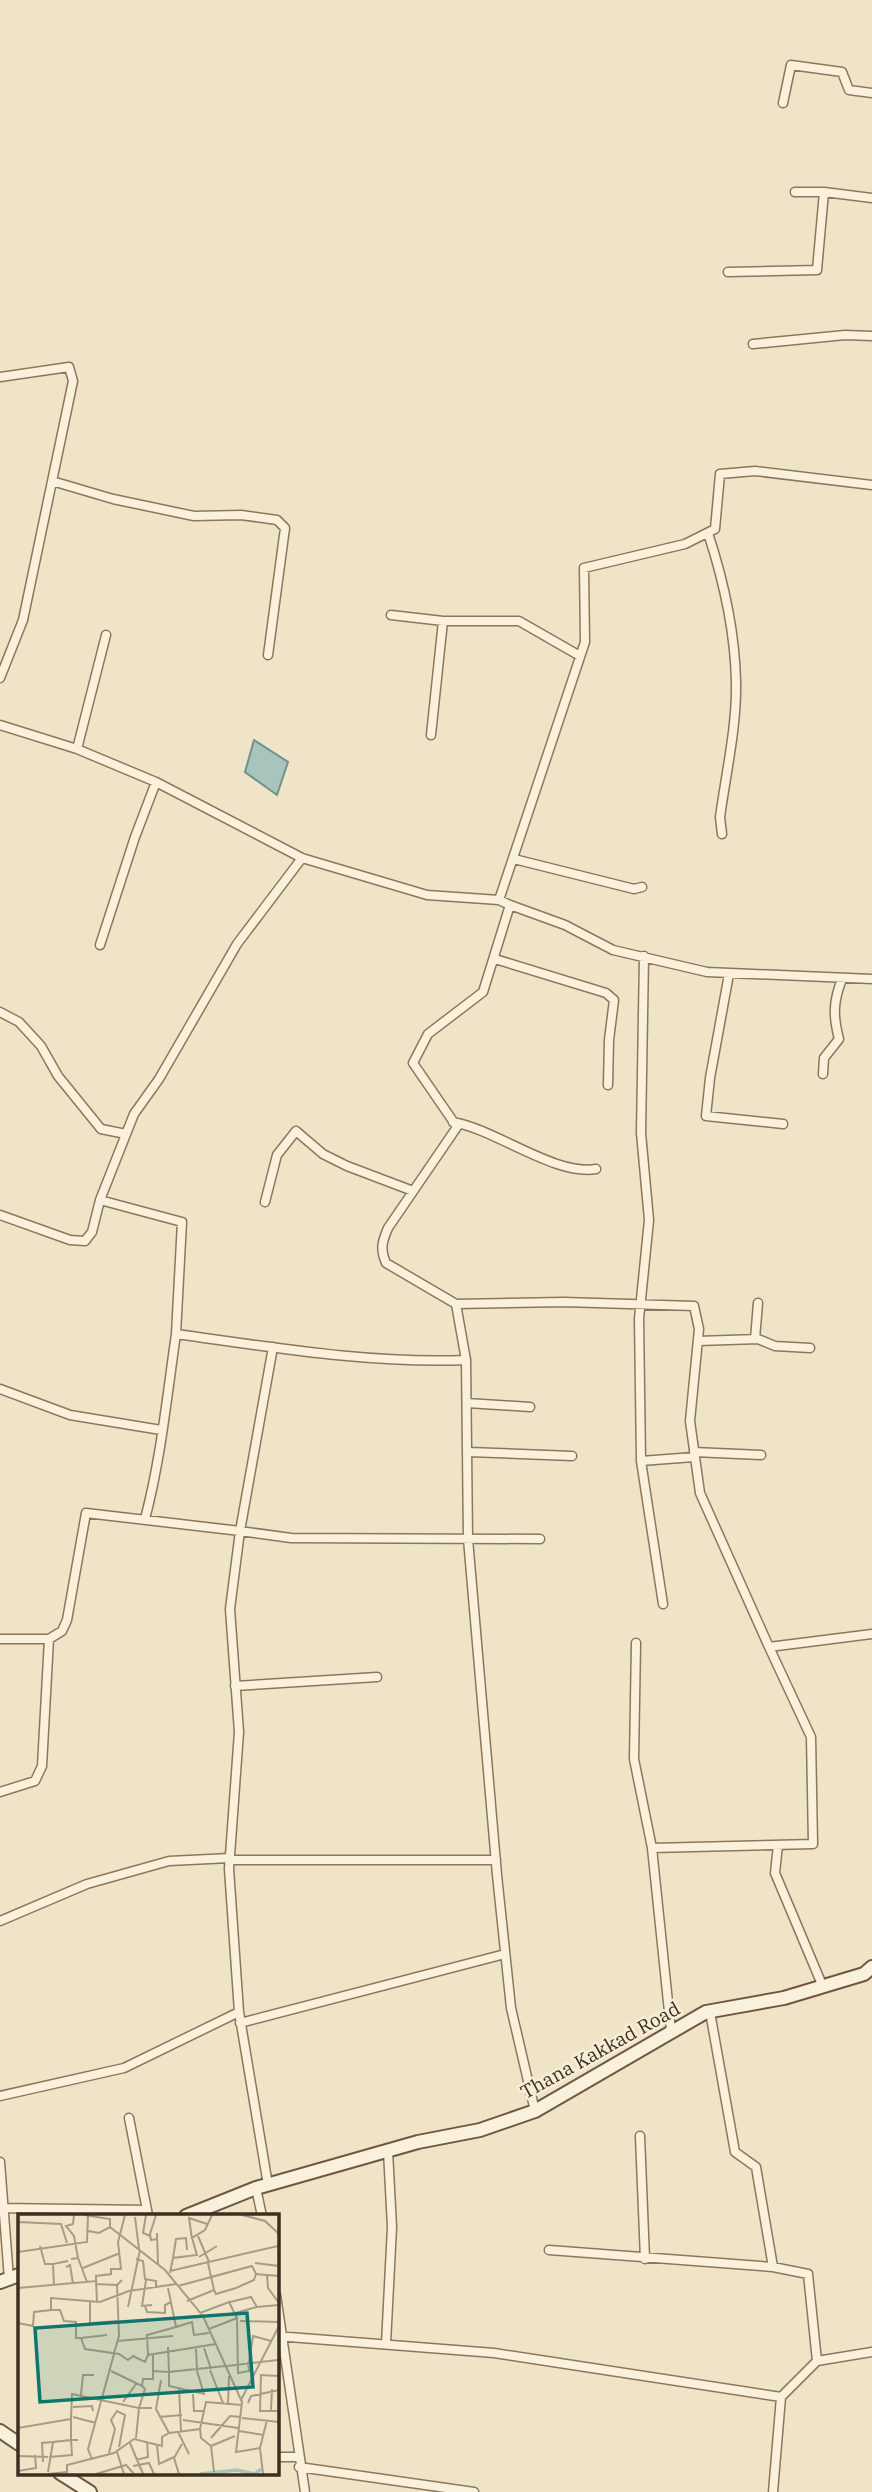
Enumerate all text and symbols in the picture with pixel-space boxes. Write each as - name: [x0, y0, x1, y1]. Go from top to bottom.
- street label: Thana Kakkad Road: [516, 1996, 684, 2104]
- inset map: [18, 2214, 278, 2474]

